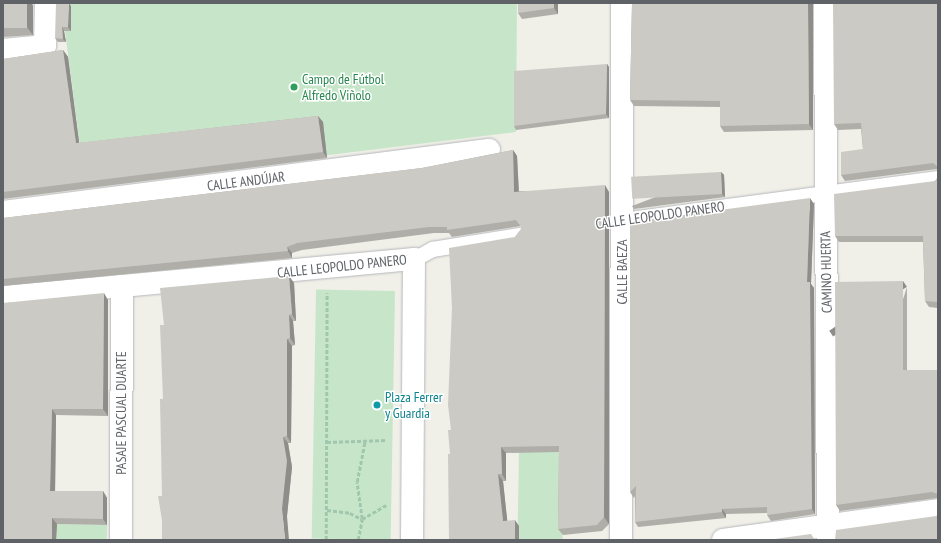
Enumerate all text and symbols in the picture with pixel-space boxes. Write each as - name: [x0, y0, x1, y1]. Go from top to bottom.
- place label: Campo de Fútbol Alfredo Viñolo: [302, 71, 384, 104]
- marker: Campo de Fútbol Alfredo Viñolo: [289, 82, 299, 92]
- street label: CALLE ANDÚJAR: [206, 168, 286, 194]
- street label: CALLE LEOPOLDO PANERO: [594, 198, 726, 232]
- street label: CAMINO HUERTA: [817, 231, 835, 313]
- street label: CALLE BAEZA: [614, 239, 630, 305]
- street label: CALLE LEOPOLDO PANERO: [276, 251, 408, 281]
- street label: PASAJE PASCUAL DUARTE: [113, 351, 129, 475]
- place label: Plaza Ferrer y Guardia: [385, 389, 443, 422]
- marker: Plaza Ferrer y Guardia: [372, 400, 382, 410]

